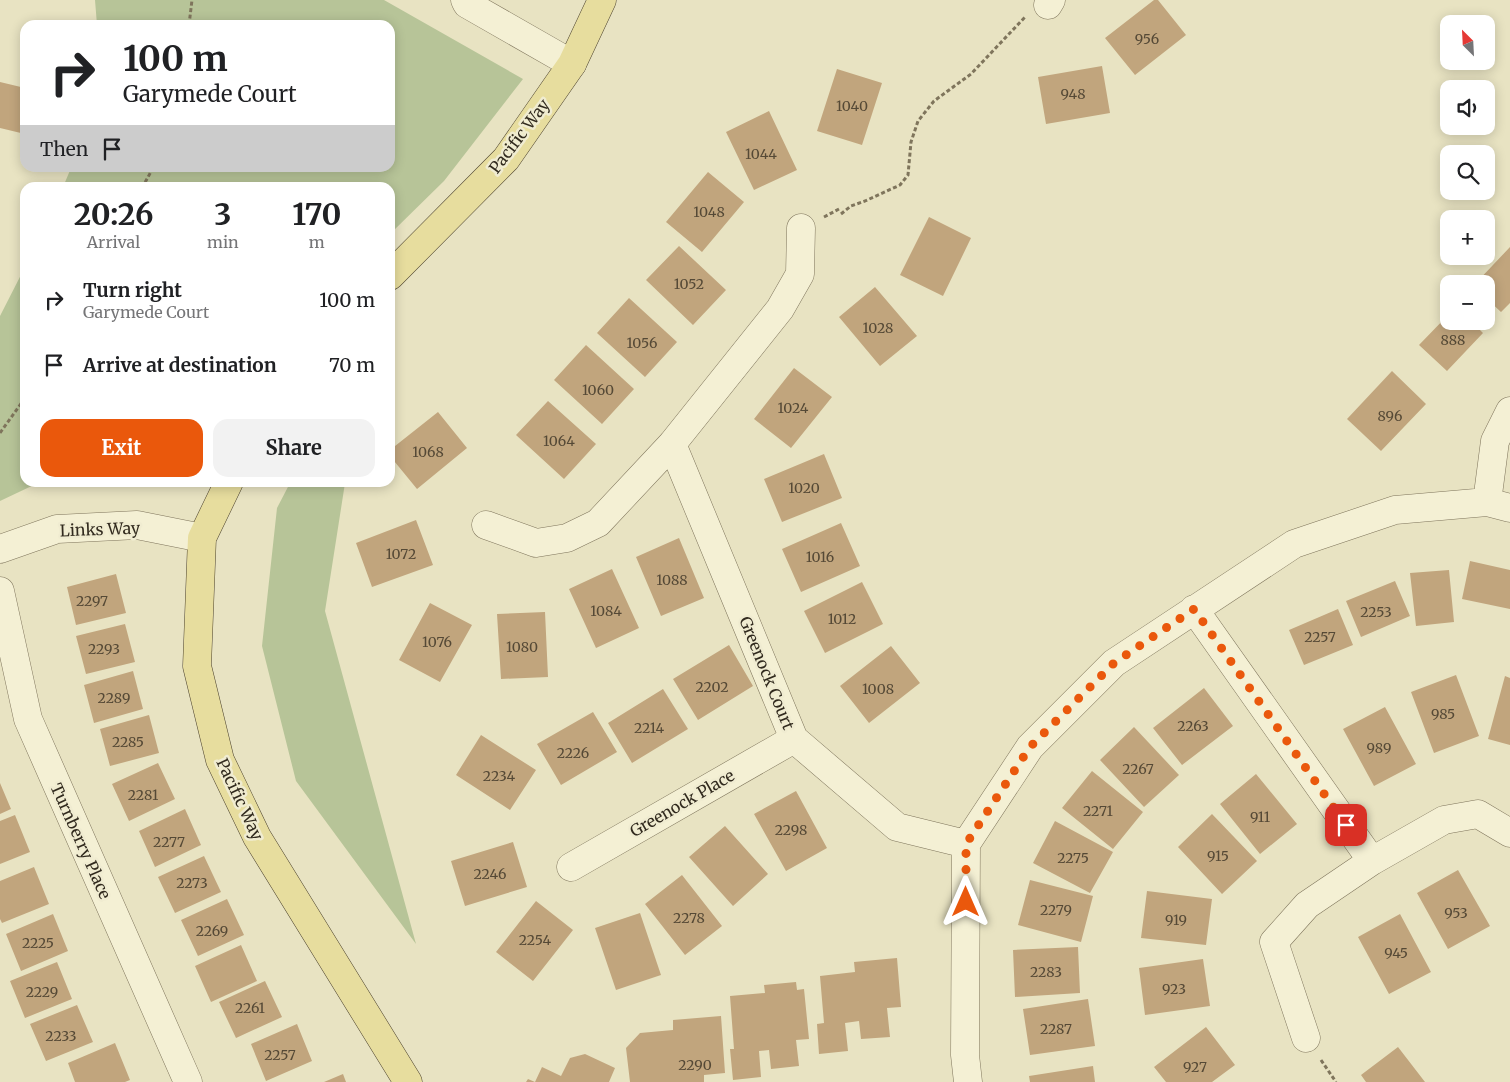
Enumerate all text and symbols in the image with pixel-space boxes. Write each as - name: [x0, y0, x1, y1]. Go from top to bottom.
- north arrow: [1440, 15, 1495, 70]
- map controls: [1440, 15, 1495, 330]
- house number: 956: [1135, 30, 1159, 48]
- text: 100 m: [123, 37, 228, 81]
- icon: right: [40, 40, 105, 105]
- text: Garymede Court: [123, 80, 297, 108]
- button: sound: [1440, 80, 1495, 135]
- house number: 948: [1060, 85, 1086, 103]
- street label: Pacific Way: [485, 94, 554, 177]
- house number: 1040: [836, 97, 868, 115]
- icon: arrive: [98, 135, 126, 163]
- text: Then: [40, 137, 88, 161]
- house number: 1044: [745, 145, 777, 163]
- button: search: [1440, 145, 1495, 200]
- text: 20:26: [74, 195, 153, 233]
- text: 3: [214, 195, 231, 233]
- text: 170: [292, 195, 341, 233]
- house number: 1048: [693, 203, 725, 221]
- button: +: [1440, 210, 1495, 265]
- text: Arrival: [87, 232, 140, 252]
- text: min: [207, 232, 239, 252]
- text: m: [309, 232, 325, 252]
- house number: 1052: [674, 275, 704, 293]
- button: −: [1440, 275, 1495, 330]
- text: Turn right: [83, 278, 182, 302]
- icon: right: [40, 286, 68, 314]
- text: 100 m: [319, 288, 375, 312]
- text: Garymede Court: [83, 302, 209, 322]
- house number: 1028: [863, 319, 893, 337]
- house number: 888: [1441, 331, 1465, 349]
- house number: 1056: [627, 334, 657, 352]
- icon: arrive: [40, 351, 68, 379]
- text: Arrive at destination: [83, 353, 277, 377]
- text: 70 m: [329, 353, 375, 377]
- house number: 1060: [582, 381, 614, 399]
- house number: 1024: [778, 399, 809, 417]
- house number: 896: [1377, 407, 1403, 425]
- button: Exit: [40, 419, 203, 477]
- button: Share: [213, 419, 375, 477]
- house number: 1064: [543, 432, 575, 450]
- house number: 1068: [412, 443, 444, 461]
- house number: 1020: [788, 479, 820, 497]
- street label: Links Way: [60, 518, 141, 540]
- house number: 1072: [386, 545, 416, 563]
- house number: 1016: [806, 548, 834, 566]
- house number: 1088: [656, 571, 688, 589]
- house number: 2297: [76, 592, 108, 610]
- house number: 1084: [590, 602, 622, 620]
- house number: 2253: [1360, 603, 1392, 621]
- house number: 1012: [828, 610, 856, 628]
- street label: Greenock Court: [735, 613, 799, 733]
- house number: 2257: [1304, 628, 1336, 646]
- house number: 1076: [422, 633, 452, 651]
- house number: 1080: [506, 638, 538, 656]
- house number: 2293: [88, 640, 120, 658]
- house number: 2202: [695, 678, 729, 696]
- house number: 1008: [862, 680, 894, 698]
- house number: 2289: [98, 689, 130, 707]
- house number: 985: [1431, 705, 1455, 723]
- house number: 2263: [1177, 717, 1209, 735]
- house number: 2214: [634, 719, 664, 737]
- house number: 2285: [112, 733, 144, 751]
- house number: 989: [1367, 739, 1391, 757]
- house number: 2226: [557, 744, 589, 762]
- street label: Pacific Way: [212, 755, 268, 844]
- house number: 2267: [1122, 760, 1154, 778]
- street label: Greenock Place: [626, 765, 738, 841]
- house number: 2234: [483, 767, 516, 785]
- street label: Turnberry Place: [46, 780, 116, 902]
- house number: 2281: [128, 786, 158, 804]
- house number: 2271: [1083, 802, 1113, 820]
- pin: [1325, 804, 1367, 846]
- house number: 911: [1250, 808, 1270, 826]
- icon: arrive: [1332, 811, 1360, 839]
- house number: 2298: [775, 821, 807, 839]
- house number: 2277: [153, 833, 185, 851]
- house number: 915: [1207, 847, 1229, 865]
- house number: 2275: [1057, 849, 1089, 867]
- house number: 2246: [474, 865, 506, 883]
- house number: 2273: [176, 874, 208, 892]
- position arrow: [939, 875, 991, 927]
- house number: 2279: [1040, 901, 1072, 919]
- house number: 953: [1444, 904, 1468, 922]
- house number: 2278: [673, 909, 705, 927]
- house number: 919: [1165, 911, 1187, 929]
- house number: 2269: [196, 922, 228, 940]
- house number: 2254: [519, 931, 552, 949]
- house number: 2225: [22, 934, 54, 952]
- house number: 945: [1384, 944, 1408, 962]
- house number: 2283: [1030, 963, 1062, 981]
- house number: 923: [1162, 980, 1186, 998]
- house number: 2229: [26, 983, 58, 1001]
- house number: 2261: [235, 999, 265, 1017]
- house number: 2287: [1040, 1020, 1072, 1038]
- house number: 2233: [45, 1027, 77, 1045]
- house number: 2257: [264, 1046, 296, 1064]
- house number: 2290: [678, 1056, 712, 1074]
- house number: 927: [1183, 1058, 1207, 1076]

